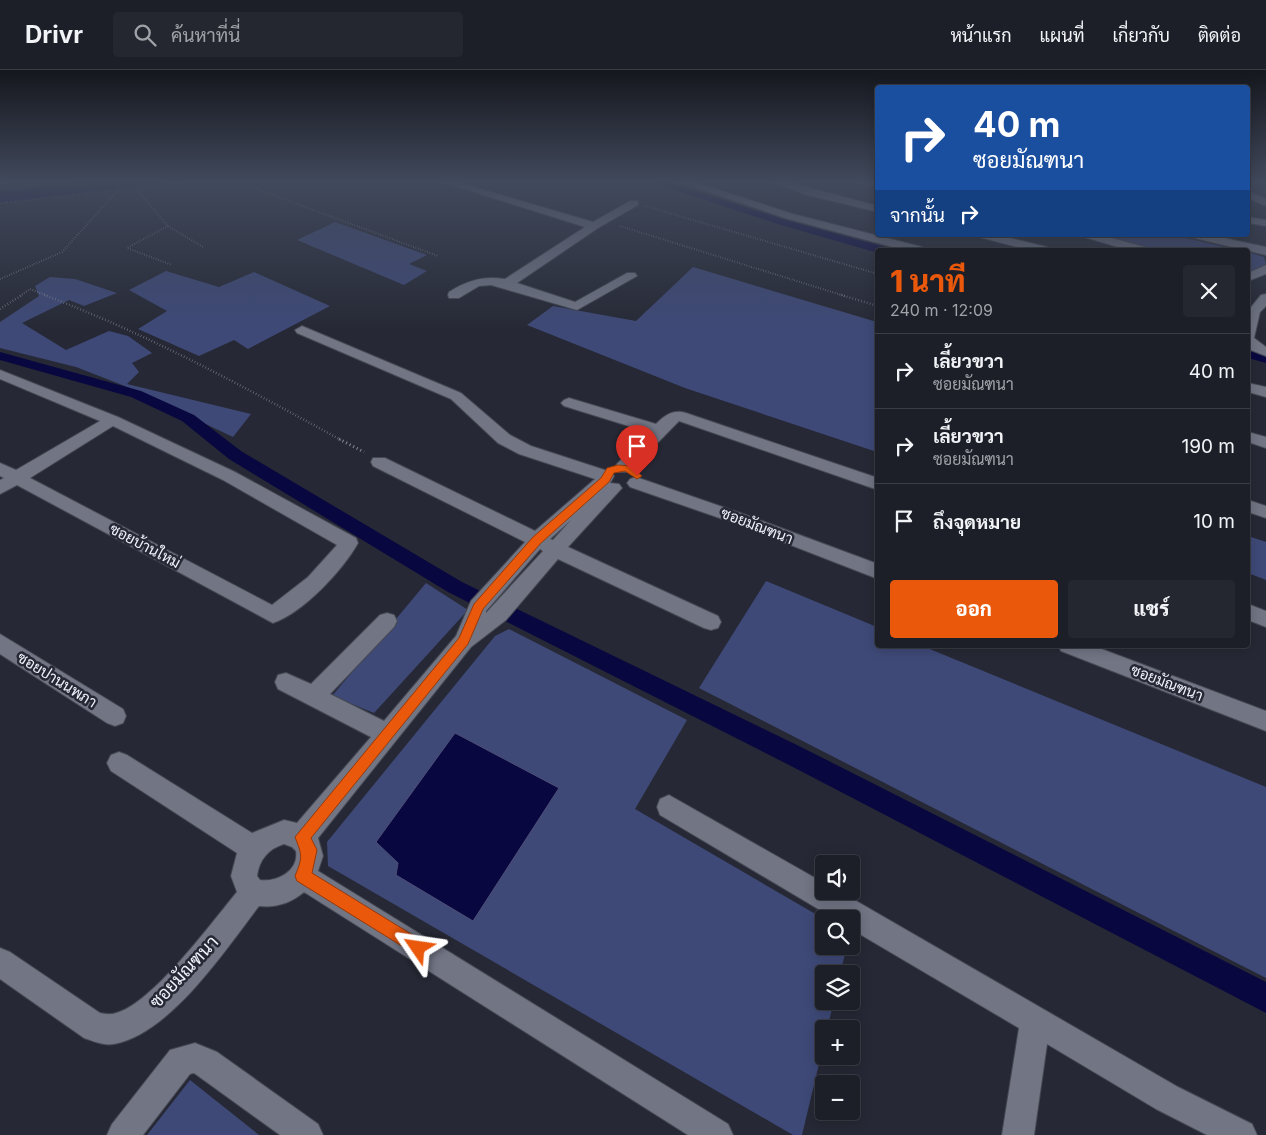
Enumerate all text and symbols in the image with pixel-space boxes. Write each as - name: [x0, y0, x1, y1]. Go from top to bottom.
- search box: [113, 12, 463, 57]
- text: Drivr: [25, 20, 83, 49]
- icon: search: [131, 21, 159, 49]
- text: ค้นหาที่นี่: [171, 24, 240, 47]
- text: หน้าแรก: [950, 25, 1012, 46]
- text: แผนที่: [1040, 25, 1084, 46]
- text: เกี่ยวกับ: [1112, 25, 1170, 46]
- text: ติดต่อ: [1198, 25, 1241, 46]
- text: 40 m: [973, 103, 1061, 145]
- icon: right: [890, 105, 955, 170]
- text: ซอยมัณฑนา: [973, 147, 1084, 173]
- icon: right: [955, 200, 983, 228]
- text: จากนั้น: [890, 204, 945, 227]
- text: 1 นาที: [890, 263, 966, 299]
- button: close: [1183, 265, 1235, 317]
- text: 240 m · 12:09: [890, 300, 993, 320]
- text: เลี้ยวขวา: [933, 350, 1004, 373]
- icon: right: [890, 357, 918, 385]
- text: 40 m: [1189, 360, 1235, 383]
- text: ซอยมัณฑนา: [933, 374, 1014, 394]
- pin: [616, 425, 658, 476]
- text: เลี้ยวขวา: [933, 425, 1004, 448]
- icon: arrive: [623, 432, 651, 460]
- icon: right: [890, 432, 918, 460]
- text: 190 m: [1182, 435, 1235, 458]
- text: ซอยมัณฑนา: [933, 449, 1014, 469]
- street label: ซอยมัณฑนา: [718, 503, 796, 548]
- icon: arrive: [890, 507, 918, 535]
- text: 10 m: [1193, 510, 1235, 533]
- text: ถึงจุดหมาย: [933, 511, 1021, 534]
- street label: ซอยบ้านใหม่: [107, 519, 184, 572]
- button: ออก: [890, 580, 1058, 638]
- button: แชร์: [1068, 580, 1235, 638]
- street label: ซอยปานนพภา: [14, 648, 101, 712]
- street label: ซอยมัณฑนา: [1128, 660, 1206, 705]
- map controls: [815, 855, 860, 1120]
- button: sound: [815, 855, 860, 900]
- button: search: [815, 910, 860, 955]
- position arrow: [391, 921, 443, 973]
- street label: ซอยมัณฑนา: [145, 931, 222, 1012]
- button: layers: [815, 965, 860, 1010]
- button: +: [815, 1020, 860, 1065]
- button: −: [815, 1075, 860, 1120]

